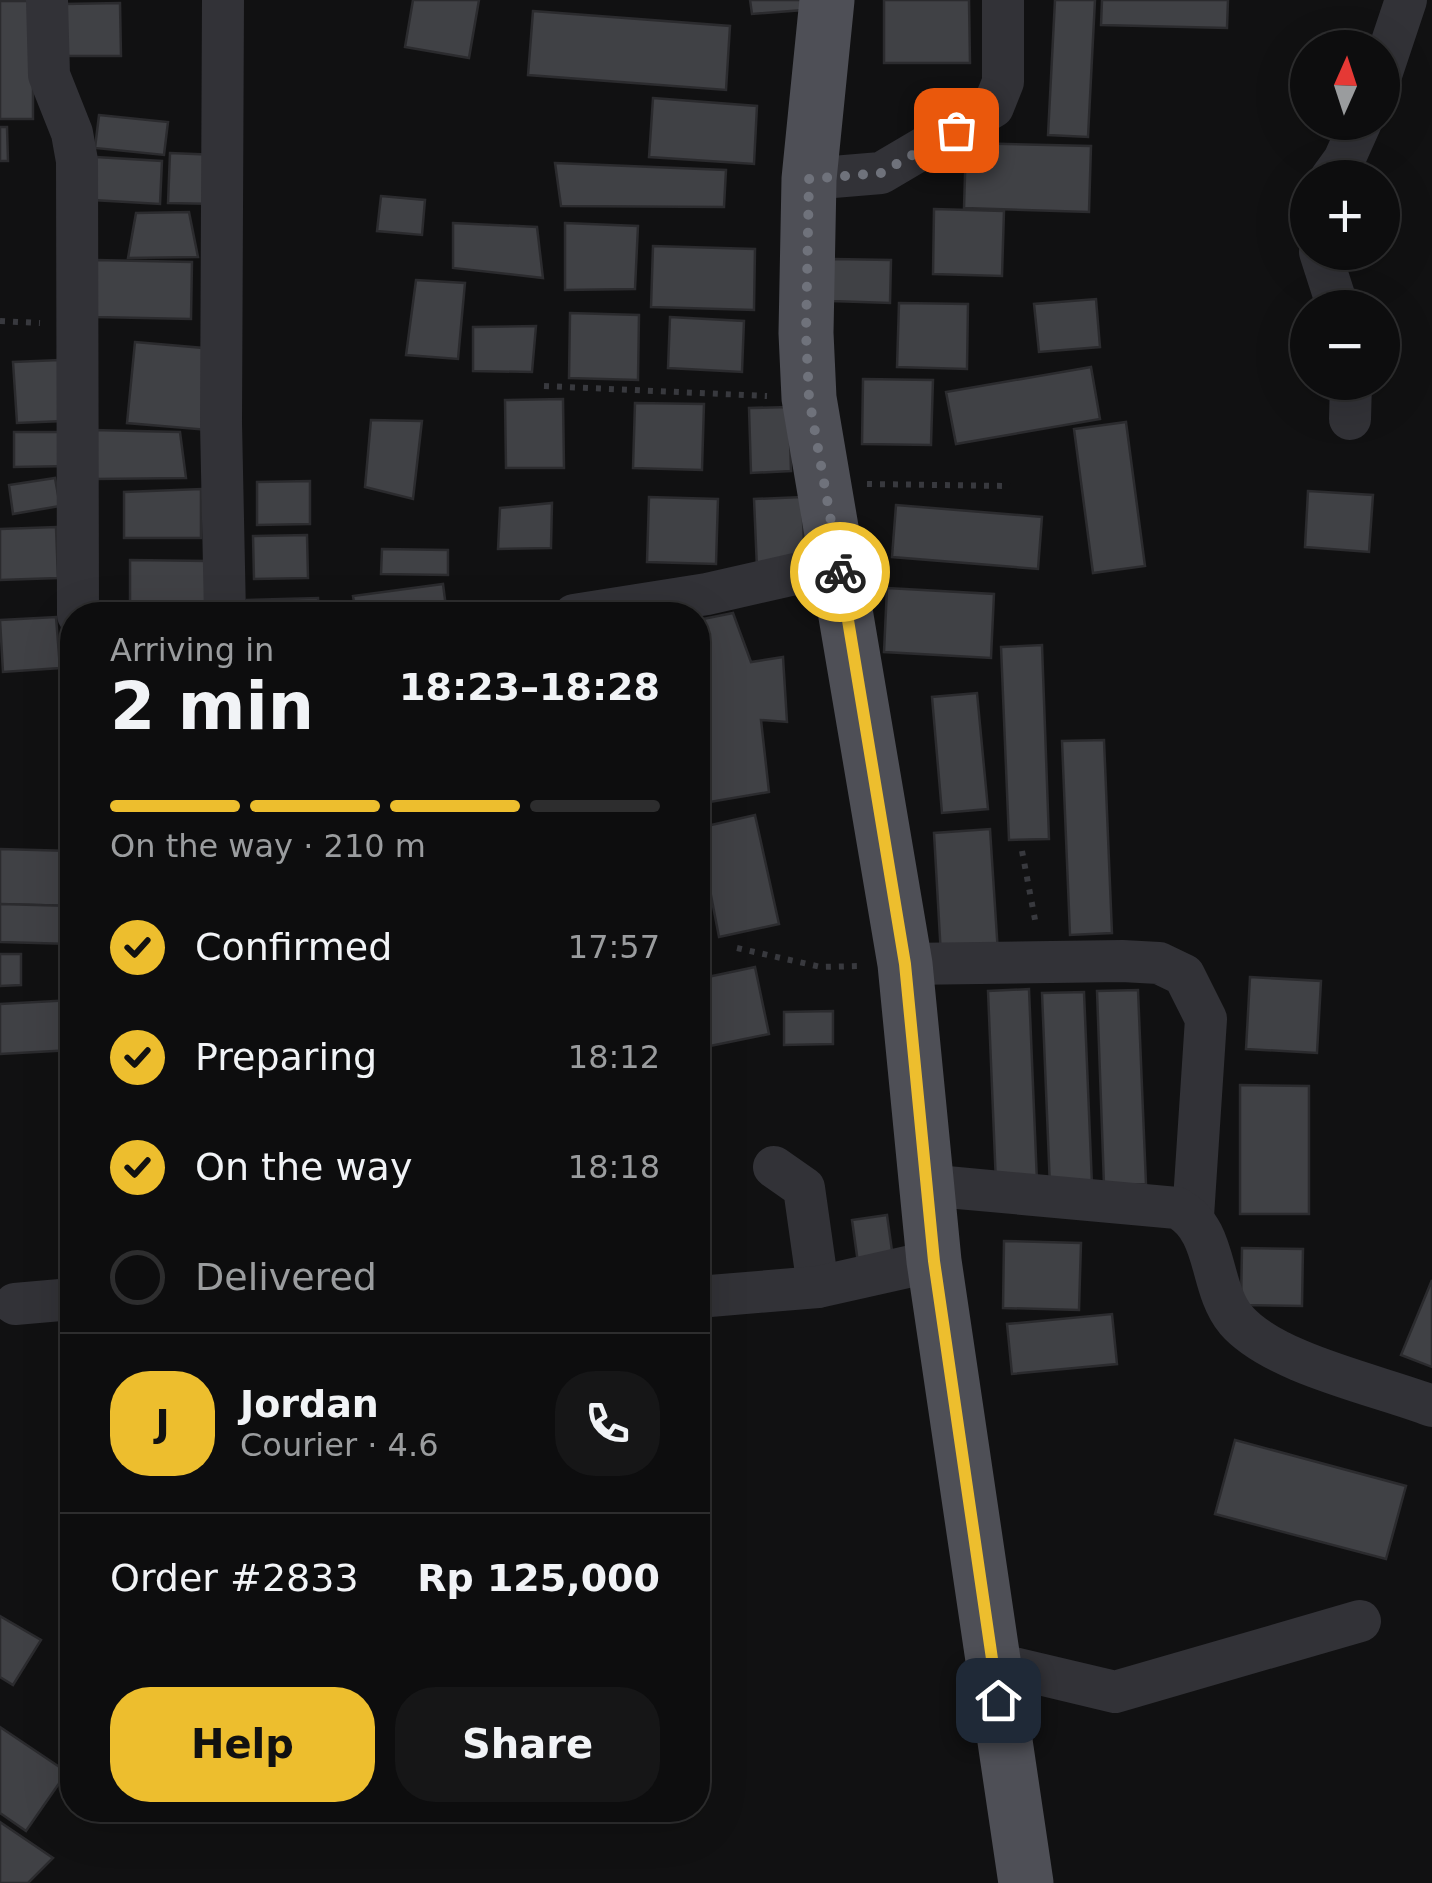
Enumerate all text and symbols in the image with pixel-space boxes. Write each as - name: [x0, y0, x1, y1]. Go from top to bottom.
- north arrow: [1290, 30, 1400, 140]
- map controls: [1290, 30, 1400, 400]
- pin: [914, 88, 999, 173]
- icon: bag: [929, 103, 984, 158]
- button: +: [1290, 160, 1400, 270]
- button: −: [1290, 290, 1400, 400]
- courier: [790, 522, 890, 622]
- icon: bike: [813, 545, 868, 600]
- text: Arriving in: [110, 631, 274, 669]
- text: 18:23–18:28: [399, 665, 660, 709]
- text: 2 min: [110, 669, 314, 744]
- text: On the way · 210 m: [110, 827, 426, 865]
- icon: check: [110, 920, 165, 975]
- text: Confirmed: [195, 925, 392, 969]
- text: 17:57: [568, 928, 660, 966]
- icon: check: [110, 1030, 165, 1085]
- text: Preparing: [195, 1035, 377, 1079]
- text: 18:12: [568, 1038, 660, 1076]
- icon: check: [110, 1140, 165, 1195]
- text: On the way: [195, 1145, 412, 1189]
- text: 18:18: [568, 1148, 660, 1186]
- text: Delivered: [195, 1255, 377, 1299]
- button: phone: [555, 1371, 660, 1476]
- text: Jordan: [240, 1382, 379, 1426]
- text: J: [155, 1401, 170, 1445]
- text: Courier · 4.6: [240, 1426, 439, 1464]
- text: Order #2833: [110, 1556, 359, 1600]
- text: Rp 125,000: [417, 1556, 660, 1600]
- pin: [956, 1658, 1041, 1743]
- icon: home: [971, 1673, 1026, 1728]
- button: Help: [110, 1687, 375, 1802]
- button: Share: [395, 1687, 660, 1802]

